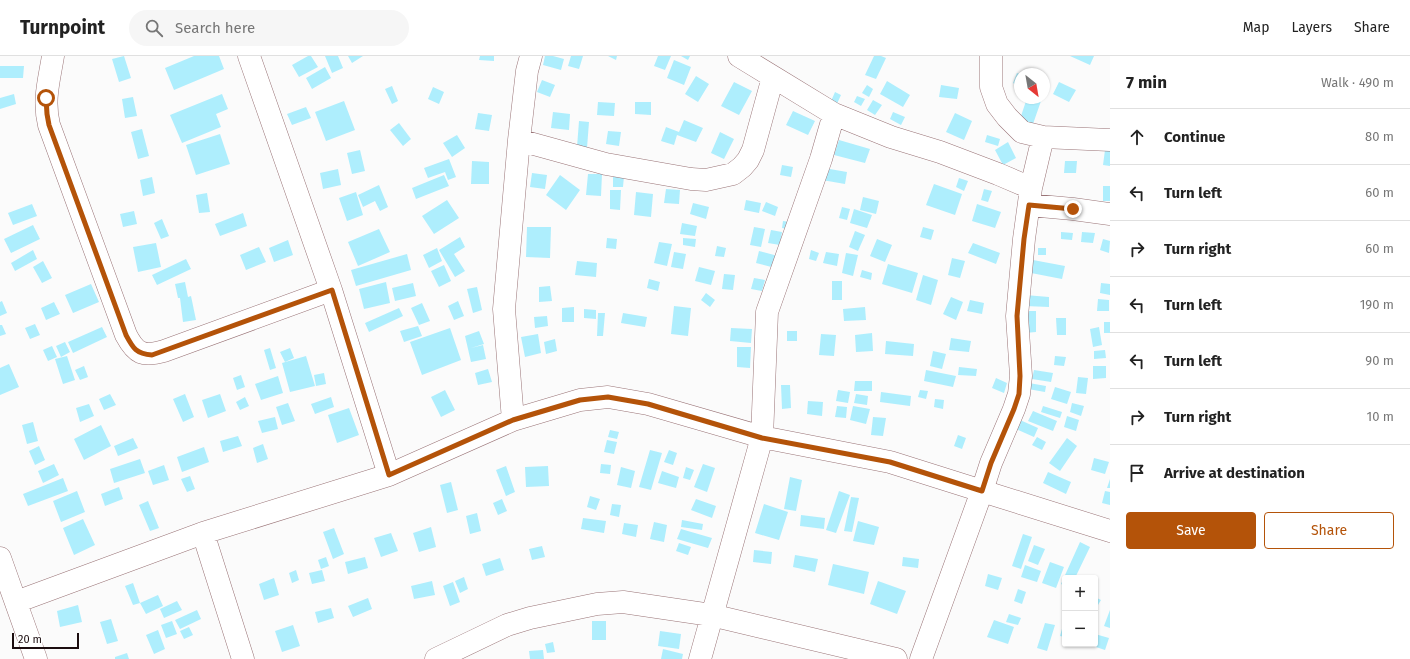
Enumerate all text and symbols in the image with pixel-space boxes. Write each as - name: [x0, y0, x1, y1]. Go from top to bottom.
- search box: [129, 10, 409, 46]
- text: Turnpoint: [20, 16, 105, 39]
- icon: search: [143, 17, 165, 39]
- text: Search here: [175, 19, 255, 37]
- text: Map: [1243, 19, 1269, 36]
- text: Layers: [1291, 19, 1332, 36]
- text: Share: [1354, 19, 1390, 36]
- north arrow: [1014, 68, 1050, 104]
- text: 7 min: [1126, 72, 1167, 93]
- text: Walk · 490 m: [1321, 75, 1394, 90]
- route start: [37, 89, 55, 107]
- icon: ahead: [1126, 126, 1148, 148]
- text: Continue: [1164, 128, 1225, 146]
- text: 80 m: [1365, 129, 1394, 144]
- icon: left: [1126, 182, 1148, 204]
- text: Turn left: [1164, 184, 1222, 202]
- text: 60 m: [1365, 185, 1394, 200]
- route end: [1064, 200, 1082, 218]
- icon: right: [1126, 238, 1148, 260]
- text: Turn right: [1164, 240, 1231, 258]
- text: 60 m: [1365, 241, 1394, 256]
- icon: left: [1126, 294, 1148, 316]
- text: Turn left: [1164, 296, 1222, 314]
- text: 190 m: [1360, 297, 1394, 312]
- icon: left: [1126, 350, 1148, 372]
- text: Turn left: [1164, 352, 1222, 370]
- text: 90 m: [1365, 353, 1394, 368]
- icon: right: [1126, 406, 1148, 428]
- text: Turn right: [1164, 408, 1231, 426]
- text: 10 m: [1367, 409, 1394, 424]
- icon: arrive: [1126, 462, 1148, 484]
- text: Arrive at destination: [1164, 464, 1305, 482]
- button: Save: [1126, 512, 1256, 549]
- button: Share: [1264, 512, 1394, 549]
- map controls: [1062, 575, 1098, 647]
- button: +: [1062, 575, 1098, 611]
- button: −: [1062, 611, 1098, 647]
- scale bar: [12, 631, 79, 650]
- text: 20 m: [18, 633, 42, 646]

